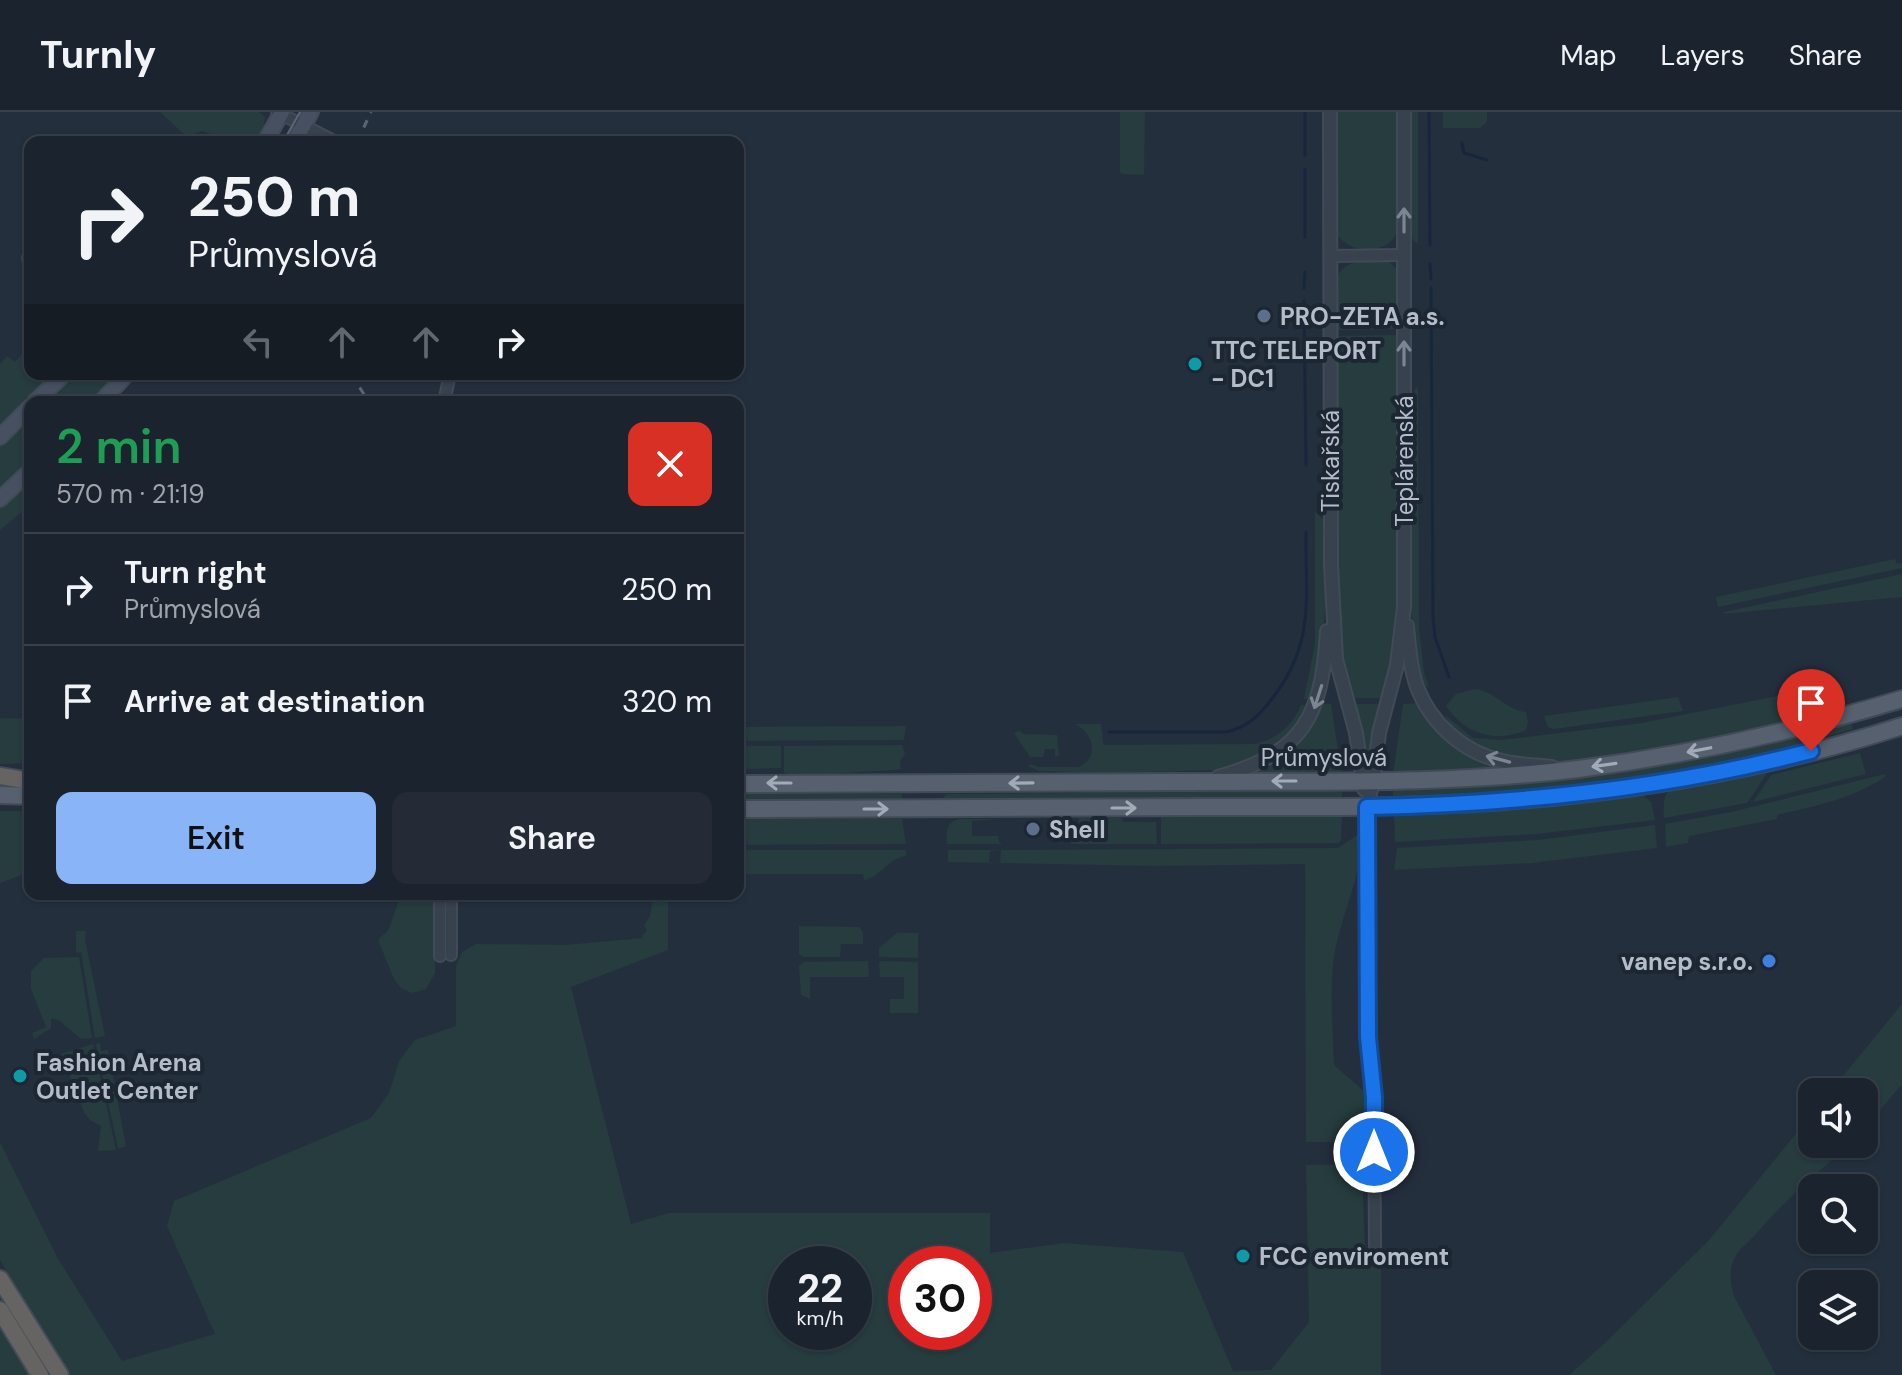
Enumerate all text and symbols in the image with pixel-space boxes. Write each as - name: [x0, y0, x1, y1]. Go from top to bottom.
- text: Turnly: [40, 30, 156, 80]
- text: Map: [1560, 37, 1617, 74]
- text: Layers: [1661, 37, 1745, 74]
- text: Share: [1789, 37, 1862, 74]
- text: 250 m: [188, 160, 360, 233]
- icon: right: [56, 168, 160, 272]
- one-way arrow: [1396, 207, 1412, 234]
- text: Průmyslová: [188, 231, 378, 278]
- place label: PRO-ZETA a.s.: [1280, 301, 1445, 332]
- marker: PRO-ZETA a.s.: [1255, 307, 1273, 325]
- icon: left: [236, 320, 280, 364]
- icon: ahead: [320, 320, 364, 364]
- icon: ahead: [404, 320, 448, 364]
- icon: right: [488, 320, 532, 364]
- place label: TTC TELEPORT - DC1: [1211, 335, 1381, 394]
- one-way arrow: [1396, 340, 1412, 367]
- marker: TTC TELEPORT - DC1: [1186, 355, 1204, 373]
- street label: Teplárenská: [1389, 395, 1420, 527]
- street label: Tiskařská: [1315, 410, 1346, 512]
- text: 2 min: [56, 415, 182, 478]
- button: close: [628, 422, 712, 506]
- text: 570 m · 21:19: [56, 477, 205, 511]
- text: Turn right: [124, 553, 267, 592]
- icon: right: [56, 567, 100, 611]
- text: 250 m: [621, 570, 712, 609]
- text: Průmyslová: [124, 592, 261, 626]
- pin: [1777, 669, 1845, 751]
- icon: arrive: [56, 679, 100, 723]
- icon: arrive: [1789, 681, 1833, 725]
- text: Arrive at destination: [124, 682, 425, 721]
- text: 320 m: [622, 682, 712, 721]
- one-way arrow: [1310, 684, 1324, 709]
- street label: Průmyslová: [1261, 742, 1387, 773]
- one-way arrow: [1687, 743, 1712, 758]
- one-way arrow: [1485, 751, 1511, 766]
- one-way arrow: [1592, 758, 1617, 773]
- one-way arrow: [1271, 774, 1298, 789]
- one-way arrow: [766, 775, 793, 791]
- one-way arrow: [1008, 775, 1035, 791]
- button: Exit: [56, 792, 376, 884]
- button: Share: [392, 792, 712, 884]
- one-way arrow: [1110, 800, 1137, 816]
- one-way arrow: [862, 801, 889, 817]
- place label: Shell: [1049, 814, 1106, 845]
- marker: Shell: [1024, 820, 1042, 838]
- place label: vanep s.r.o.: [1621, 946, 1753, 977]
- marker: vanep s.r.o.: [1760, 952, 1778, 970]
- place label: Fashion Arena Outlet Center: [36, 1047, 202, 1106]
- marker: Fashion Arena Outlet Center: [11, 1067, 29, 1085]
- map controls: [1798, 1078, 1878, 1350]
- button: sound: [1798, 1078, 1878, 1158]
- position arrow: [1332, 1110, 1416, 1194]
- button: search: [1798, 1174, 1878, 1254]
- place label: FCC enviroment: [1259, 1241, 1449, 1272]
- speed limit sign: 30: [888, 1246, 992, 1350]
- marker: FCC enviroment: [1234, 1247, 1252, 1265]
- text: 22: [797, 1262, 843, 1314]
- button: layers: [1798, 1270, 1878, 1350]
- text: km/h: [796, 1305, 844, 1331]

